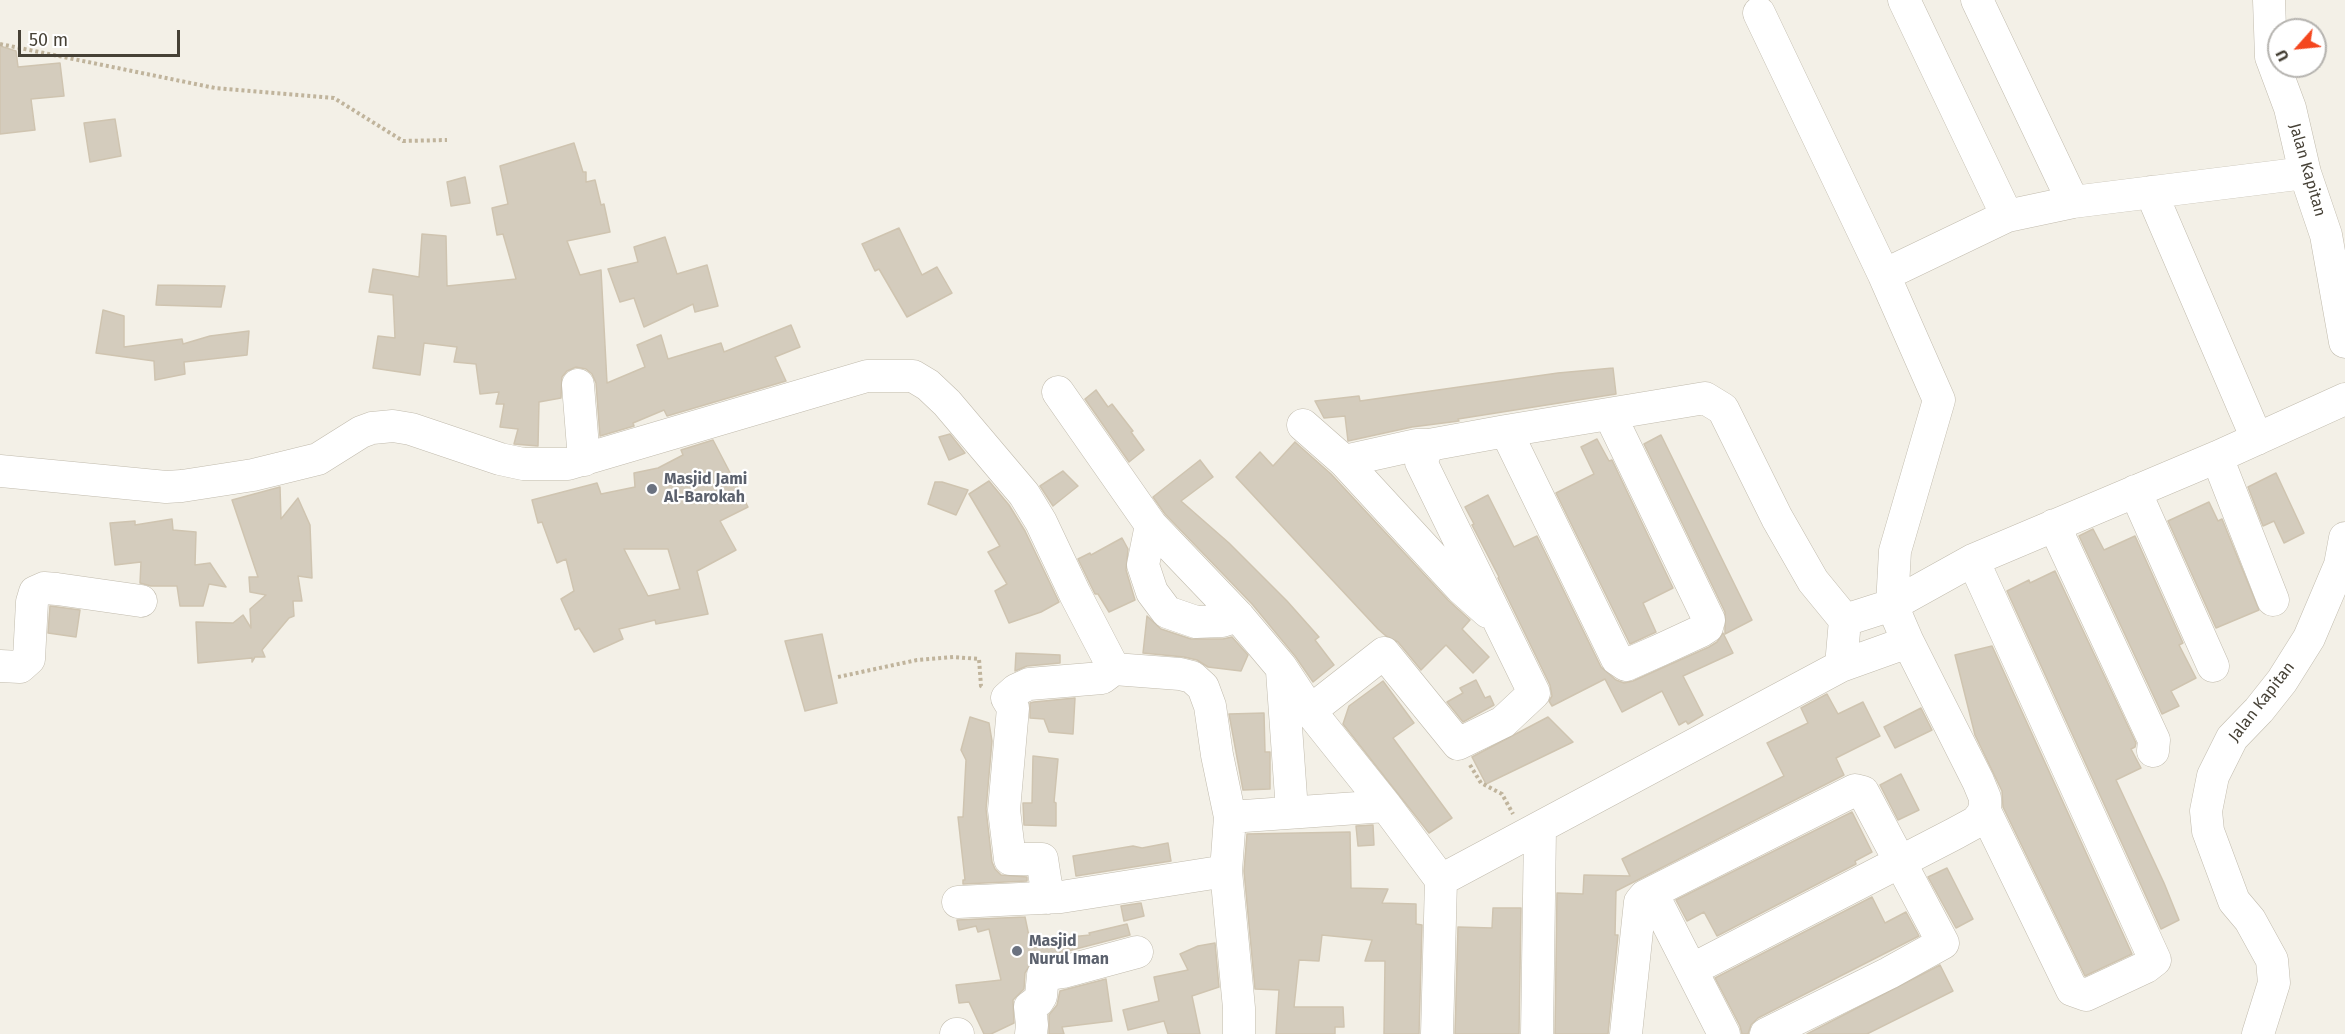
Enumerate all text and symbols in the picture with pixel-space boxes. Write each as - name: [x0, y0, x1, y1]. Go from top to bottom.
- scale bar: [21, 18, 183, 56]
- north arrow: [2267, 18, 2327, 78]
- text: 50 m: [29, 29, 68, 51]
- text: U: [2271, 47, 2293, 64]
- street label: Jalan Kapitan: [2285, 121, 2329, 219]
- place label: Masjid Jami Al-Barokah: [664, 470, 747, 508]
- marker: Masjid Jami Al-Barokah: [645, 482, 659, 496]
- street label: Jalan Kapitan: [2225, 658, 2299, 746]
- place label: Masjid Nurul Iman: [1029, 932, 1109, 970]
- marker: Masjid Nurul Iman: [1010, 944, 1024, 958]

